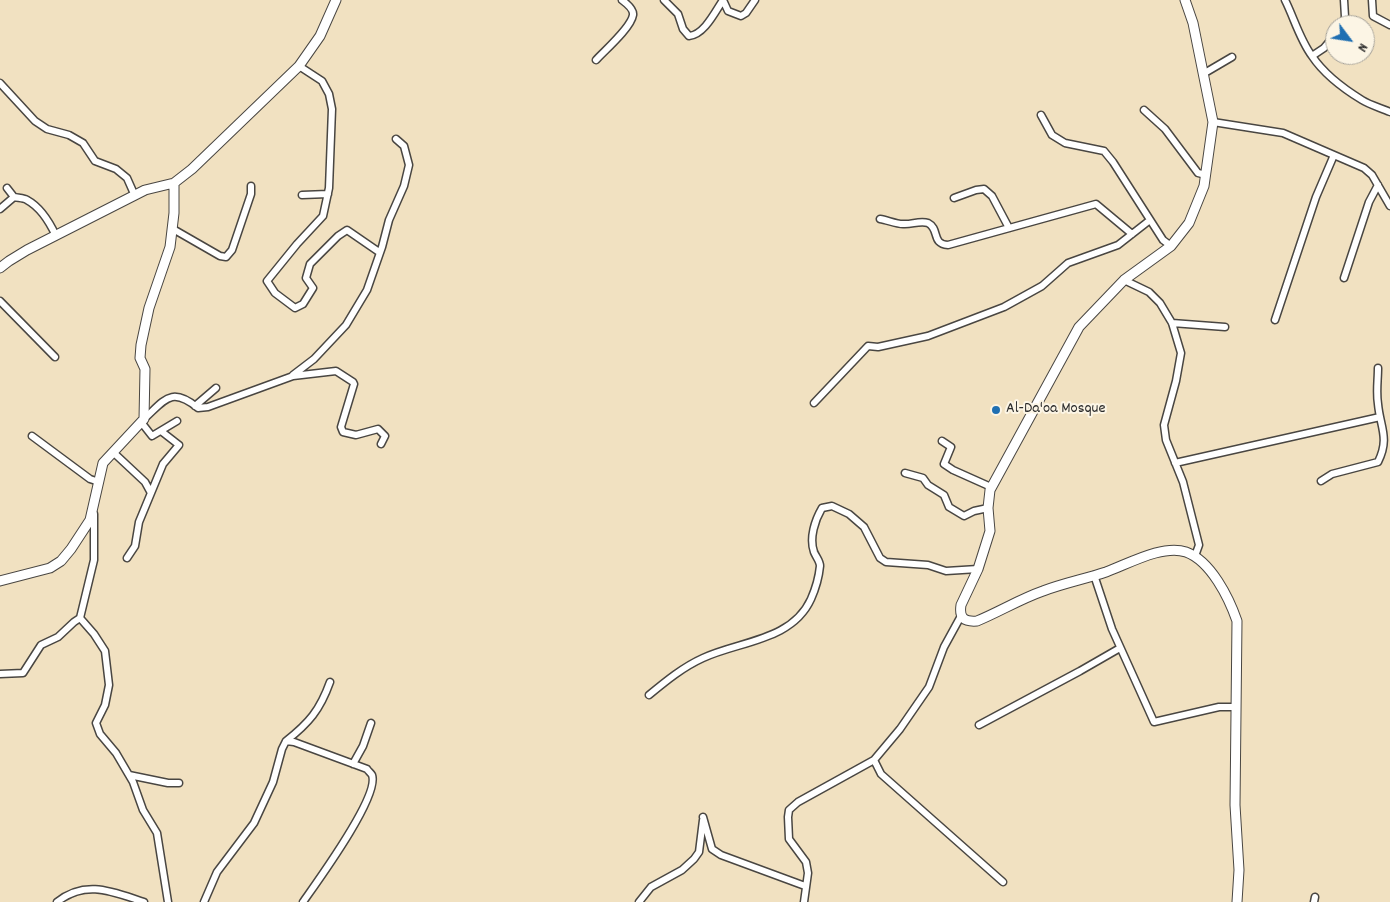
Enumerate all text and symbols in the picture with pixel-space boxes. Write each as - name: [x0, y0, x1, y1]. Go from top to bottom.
- north arrow: [1325, 15, 1375, 65]
- text: N: [1352, 39, 1372, 55]
- place label: Al-Da'oa Mosque: [1006, 400, 1106, 420]
- marker: Al-Da'oa Mosque: [990, 404, 1002, 416]

